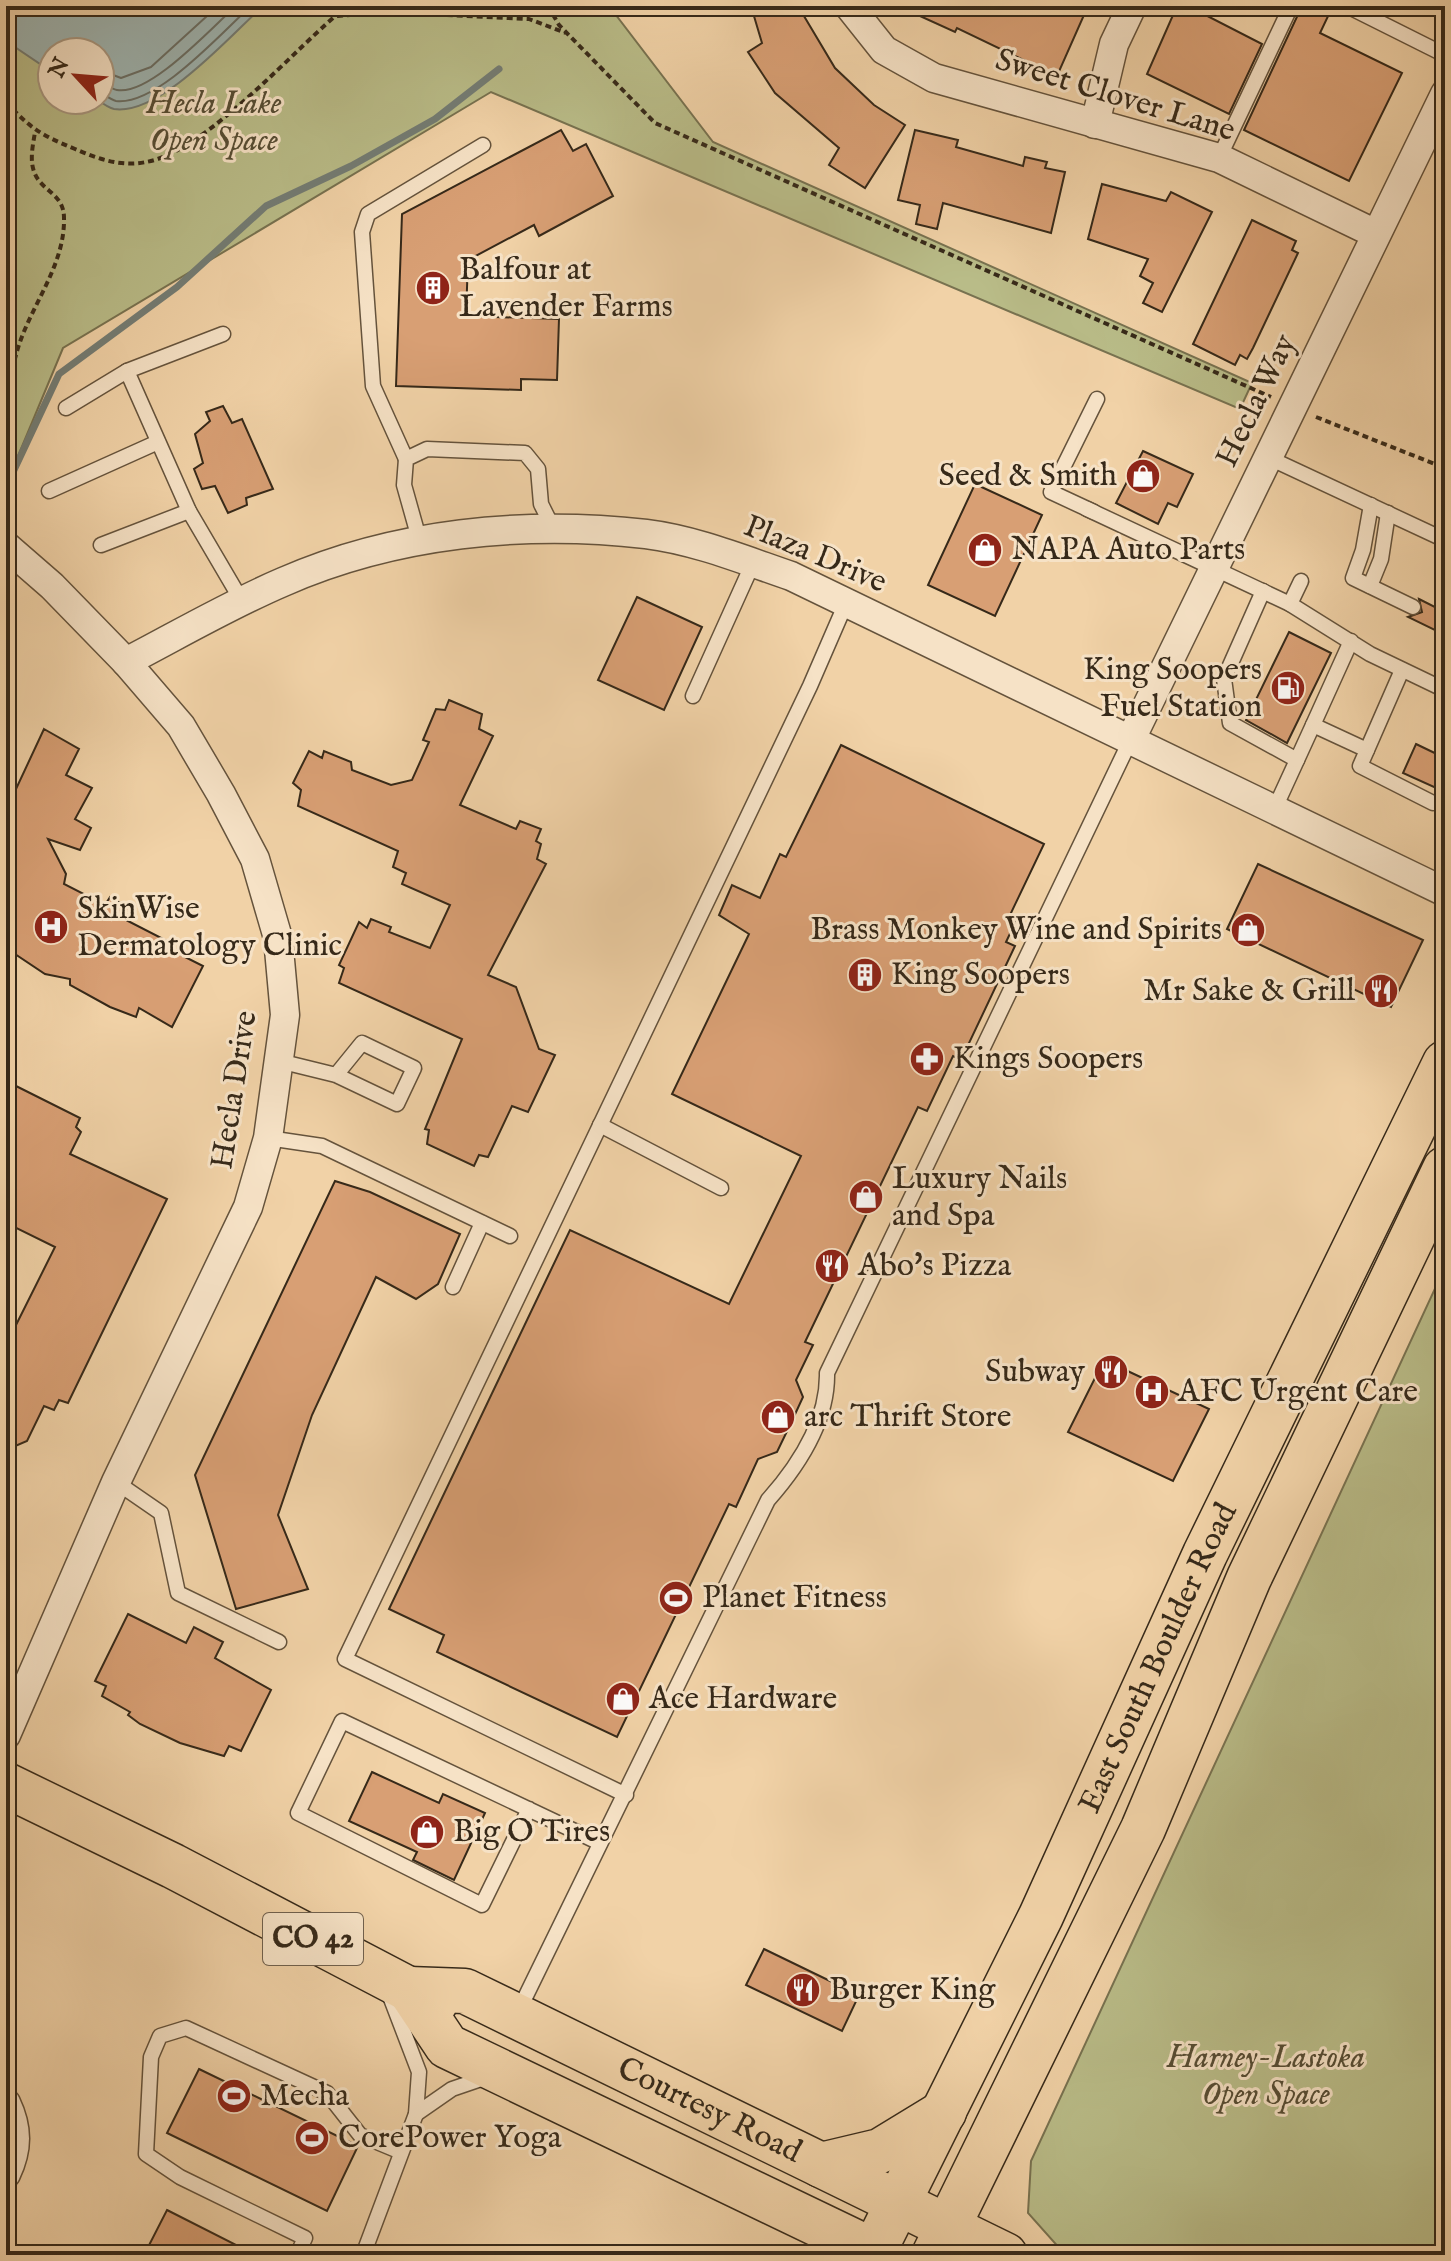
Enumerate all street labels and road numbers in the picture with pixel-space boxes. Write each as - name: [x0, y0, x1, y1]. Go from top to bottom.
- street label: Sweet Clover Lane: [990, 40, 1240, 152]
- street label: Hecla Way: [1207, 328, 1307, 474]
- street label: Plaza Drive: [737, 507, 893, 603]
- street label: Hecla Drive: [202, 1008, 268, 1172]
- street label: East South Boulder Road: [1070, 1496, 1248, 1820]
- road number: CO 42: [263, 1913, 363, 1965]
- street label: Courtesy Road: [610, 2048, 809, 2173]

